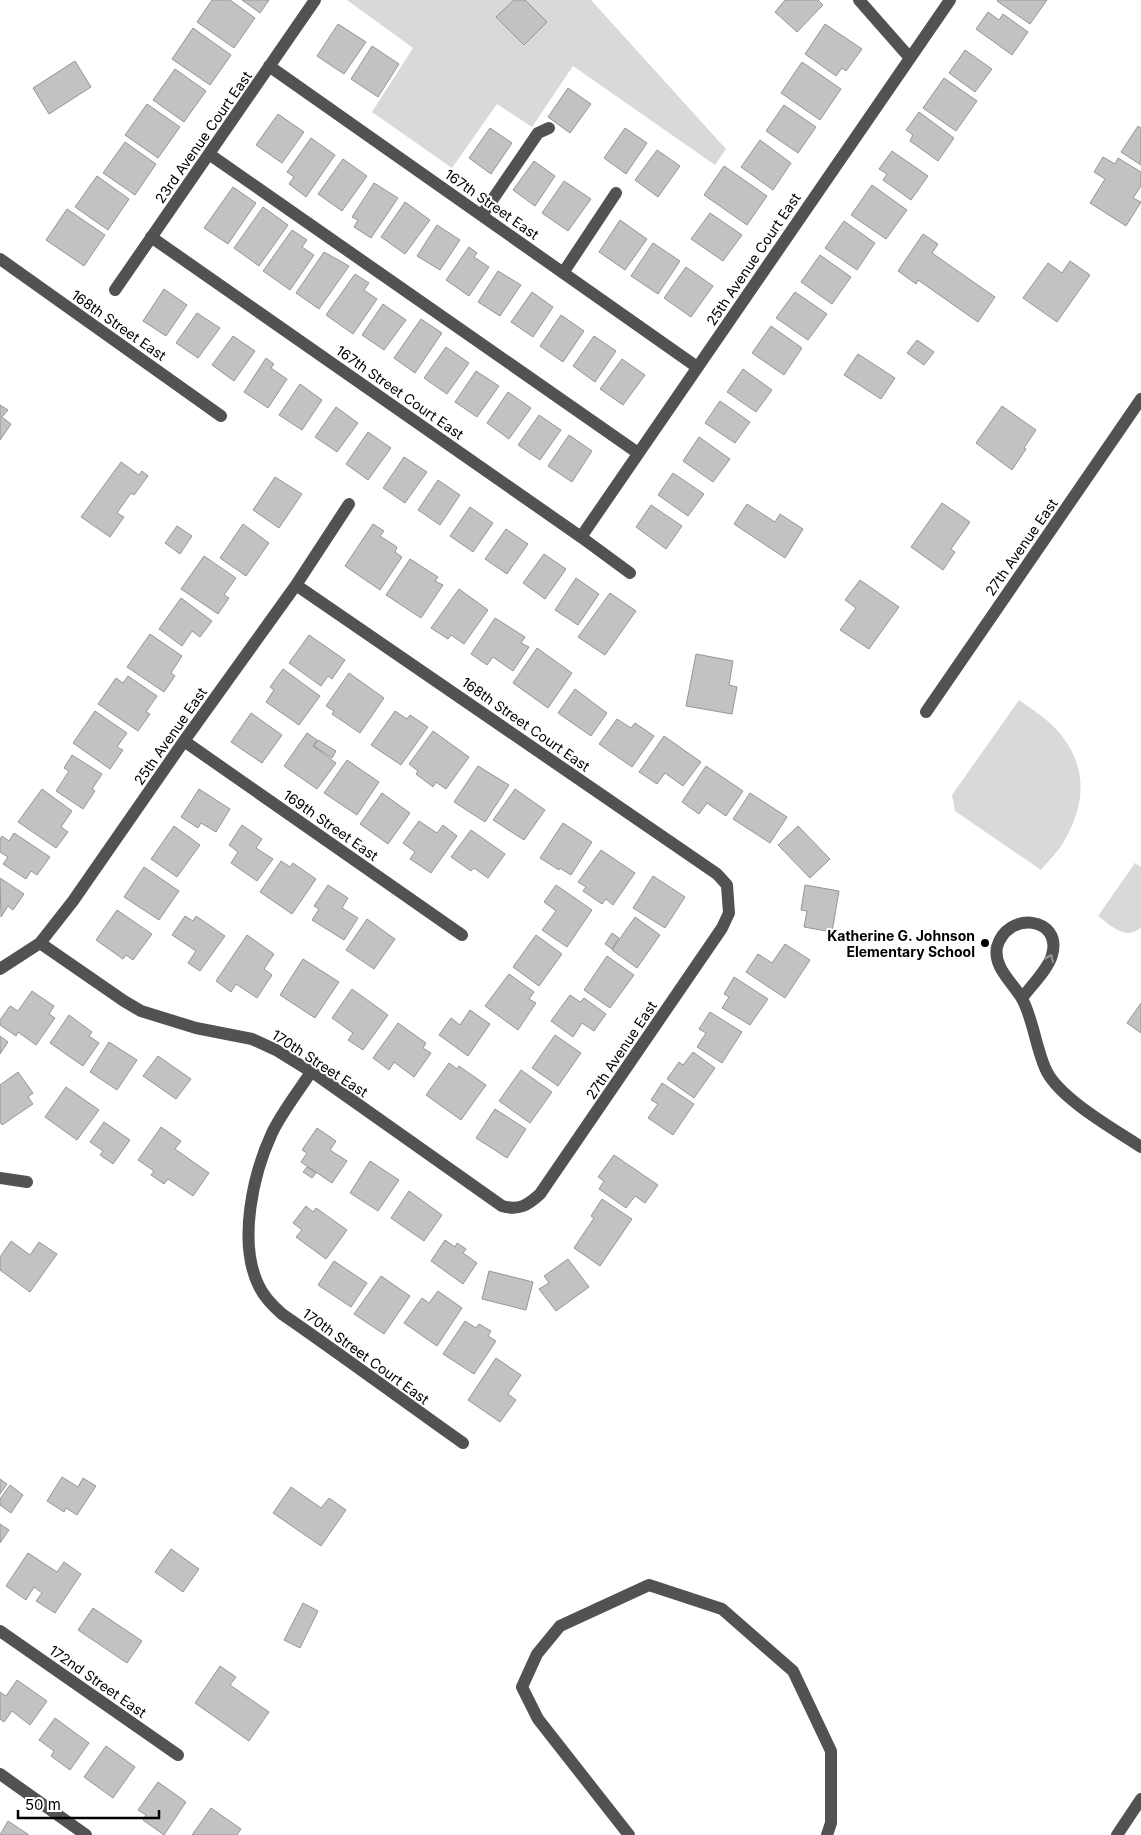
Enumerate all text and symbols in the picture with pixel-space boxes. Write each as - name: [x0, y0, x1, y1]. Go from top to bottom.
- street label: 23rd Avenue Court East: [151, 67, 255, 206]
- street label: 167th Street East: [442, 165, 543, 243]
- street label: 25th Avenue Court East: [702, 189, 804, 328]
- street label: 168th Street East: [68, 286, 170, 364]
- street label: 167th Street Court East: [333, 342, 467, 443]
- street label: 27th Avenue East: [981, 495, 1061, 599]
- street label: 168th Street Court East: [459, 673, 594, 775]
- street label: 25th Avenue East: [130, 684, 210, 788]
- street label: 169th Street East: [280, 786, 382, 864]
- place label: Katherine G. Johnson Elementary School: [827, 927, 975, 960]
- marker: Katherine G. Johnson Elementary School: [979, 937, 991, 949]
- one-way arrow: [1043, 954, 1054, 963]
- street label: 27th Avenue East: [582, 997, 660, 1102]
- street label: 170th Street East: [269, 1026, 371, 1101]
- street label: 170th Street Court East: [300, 1305, 433, 1408]
- street label: 172nd Street East: [46, 1641, 150, 1721]
- scale bar: [18, 1788, 159, 1820]
- text: 50 m: [25, 1795, 61, 1814]

